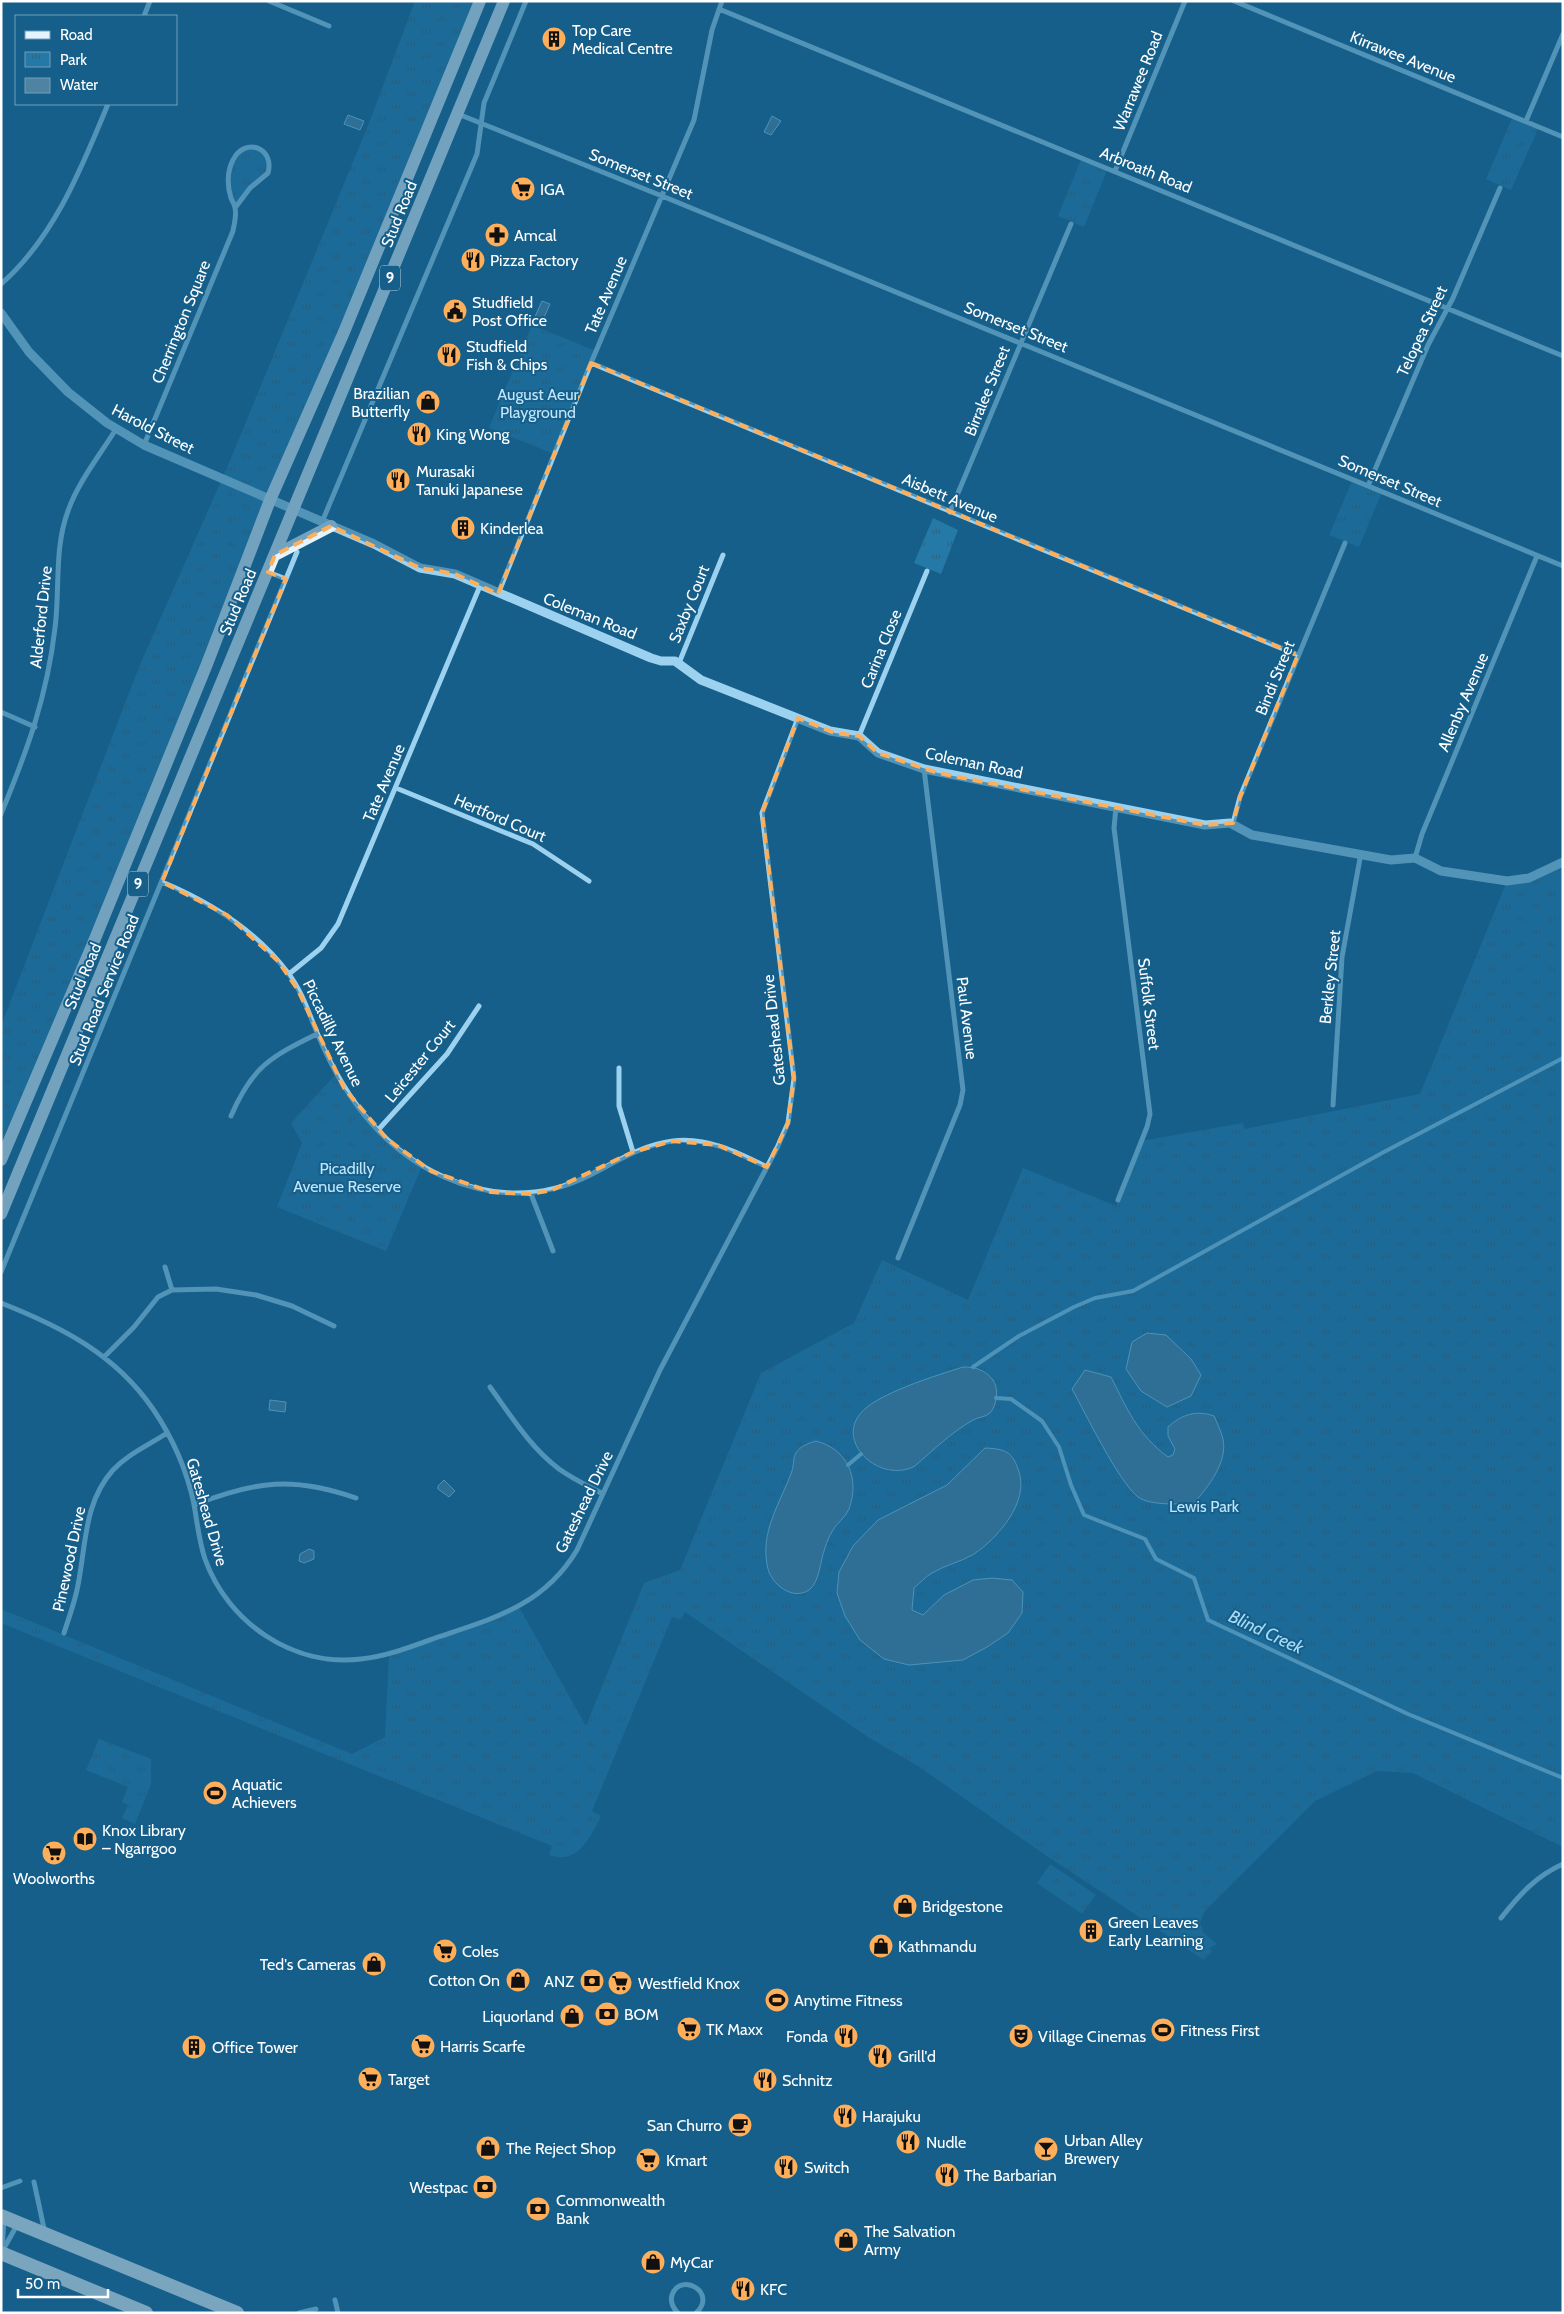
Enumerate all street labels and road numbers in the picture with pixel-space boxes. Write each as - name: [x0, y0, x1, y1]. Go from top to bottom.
- street label: Kirrawee Avenue: [1347, 27, 1459, 87]
- street label: Warrawee Road: [1109, 28, 1167, 134]
- street label: Arbroath Road: [1097, 143, 1195, 197]
- street label: Somerset Street: [586, 145, 696, 204]
- street label: Stud Road: [377, 178, 421, 250]
- street label: Tate Avenue: [581, 253, 631, 337]
- street label: Cherrington Square: [148, 258, 214, 386]
- road number: 9: [380, 266, 400, 290]
- street label: Telopea Street: [1393, 282, 1451, 379]
- street label: Somerset Street: [961, 298, 1071, 357]
- street label: Birralee Street: [960, 343, 1014, 439]
- street label: Harold Street: [109, 400, 198, 458]
- street label: Somerset Street: [1335, 451, 1445, 512]
- street label: Aisbett Avenue: [899, 469, 1001, 527]
- street label: Saxby Court: [665, 562, 713, 646]
- street label: Alderford Drive: [26, 565, 56, 669]
- street label: Stud Road: [216, 566, 260, 638]
- street label: Coleman Road: [540, 589, 640, 643]
- street label: Carina Close: [857, 607, 905, 691]
- street label: Bindi Street: [1251, 637, 1299, 718]
- street label: Allenby Avenue: [1434, 650, 1492, 754]
- street label: Tate Avenue: [359, 741, 409, 825]
- street label: Coleman Road: [923, 743, 1025, 783]
- street label: Hertford Court: [451, 790, 549, 846]
- road number: 9: [128, 872, 148, 896]
- street label: Stud Road Service Road: [65, 912, 143, 1068]
- street label: Berkley Street: [1316, 928, 1344, 1025]
- street label: Stud Road: [61, 940, 105, 1012]
- street label: Suffolk Street: [1134, 957, 1164, 1052]
- street label: Gateshead Drive: [759, 974, 789, 1086]
- street label: Piccadilly Avenue: [299, 976, 367, 1090]
- street label: Paul Avenue: [953, 976, 981, 1060]
- street label: Leicester Court: [381, 1015, 459, 1106]
- street label: Gateshead Drive: [551, 1448, 617, 1556]
- street label: Gateshead Drive: [183, 1456, 231, 1568]
- street label: Pinewood Drive: [49, 1505, 89, 1613]

